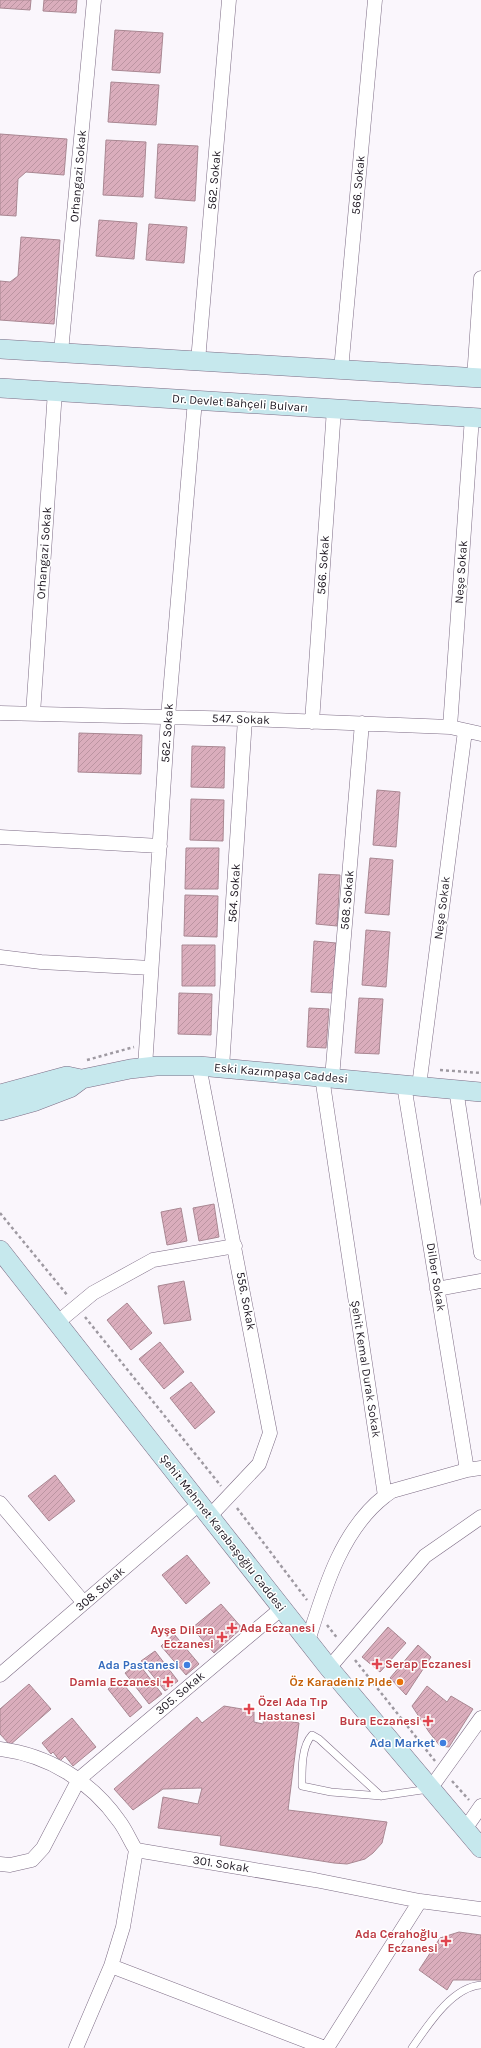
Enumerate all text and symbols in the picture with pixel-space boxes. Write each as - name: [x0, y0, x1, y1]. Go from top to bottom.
- street label: Orhangazi Sokak: [67, 129, 89, 223]
- street label: 562. Sokak: [204, 150, 224, 210]
- street label: 566. Sokak: [348, 155, 368, 215]
- street label: Dr. Devlet Bahçeli Bulvarı: [172, 391, 308, 415]
- street label: Orhangazi Sokak: [34, 506, 54, 600]
- street label: 566. Sokak: [314, 535, 332, 595]
- street label: Neşe Sokak: [452, 540, 470, 604]
- street label: 562. Sokak: [158, 703, 176, 763]
- street label: 547. Sokak: [212, 711, 270, 727]
- street label: 564. Sokak: [225, 863, 243, 923]
- street label: 568. Sokak: [337, 869, 357, 930]
- street label: Neşe Sokak: [431, 875, 453, 940]
- street label: Eski Kazımpaşa Caddesi: [214, 1060, 348, 1086]
- street label: Dilber Sokak: [424, 1242, 448, 1313]
- street label: 556. Sokak: [233, 1271, 259, 1332]
- street label: Şehit Kemal Durak Sokak: [348, 1299, 384, 1439]
- street label: Şehit Mehmet Karabaşoğlu Caddesi: [157, 1452, 289, 1614]
- street label: 308. Sokak: [73, 1564, 128, 1614]
- place label: Ada Eczanesi: [240, 1621, 315, 1635]
- place label: Ayşe Dilara Eczanesi: [151, 1623, 214, 1651]
- marker: Ada Eczanesi: [227, 1623, 237, 1633]
- marker: Ayşe Dilara Eczanesi: [217, 1632, 227, 1642]
- place label: Serap Eczanesi: [385, 1657, 472, 1671]
- place label: Ada Pastanesi: [98, 1658, 179, 1672]
- marker: Serap Eczanesi: [372, 1659, 382, 1669]
- marker: Ada Pastanesi: [182, 1660, 192, 1670]
- street label: 305. Sokak: [153, 1668, 208, 1718]
- place label: Damla Eczanesi: [69, 1675, 160, 1689]
- place label: Öz Karadeniz Pide: [289, 1675, 392, 1689]
- marker: Damla Eczanesi: [163, 1677, 173, 1687]
- marker: Öz Karadeniz Pide: [395, 1677, 405, 1687]
- place label: Özel Ada Tıp Hastanesi: [258, 1695, 328, 1723]
- marker: Özel Ada Tıp Hastanesi: [243, 1703, 255, 1715]
- place label: Bura Eczanesi: [339, 1714, 420, 1728]
- marker: Bura Eczanesi: [423, 1716, 433, 1726]
- place label: Ada Market: [370, 1736, 435, 1750]
- marker: Ada Market: [438, 1738, 448, 1748]
- street label: 301. Sokak: [192, 1853, 251, 1875]
- place label: Ada Cerahoğlu Eczanesi: [355, 1927, 438, 1955]
- marker: Ada Cerahoğlu Eczanesi: [441, 1936, 451, 1946]

